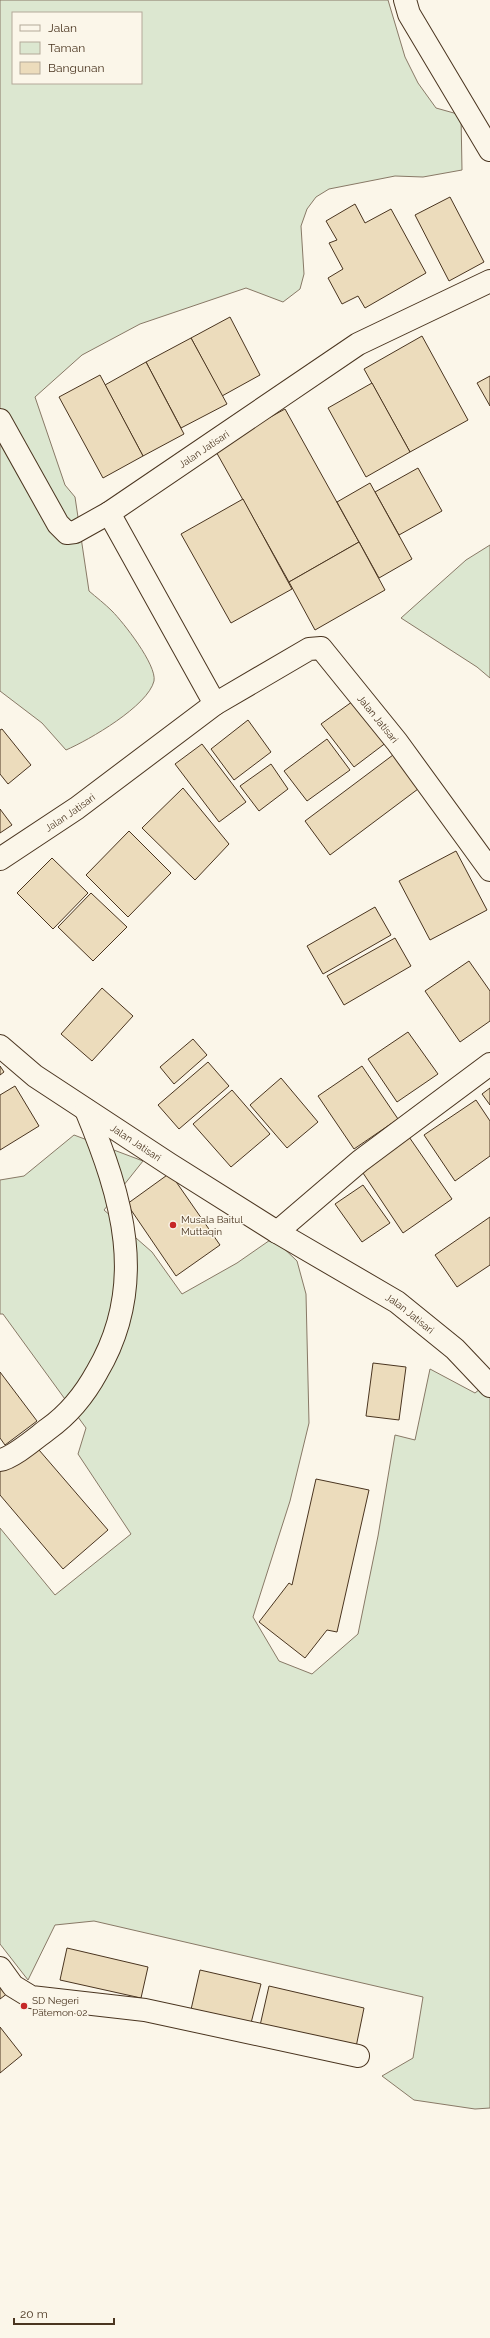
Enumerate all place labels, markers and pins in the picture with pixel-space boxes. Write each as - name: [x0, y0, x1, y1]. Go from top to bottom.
- place label: Musala Baitul Muttaqin: [181, 1214, 243, 1237]
- marker: Musala Baitul Muttaqin: [168, 1220, 178, 1230]
- place label: SD Negeri Patemon 02: [32, 1995, 88, 2018]
- marker: SD Negeri Patemon 02: [19, 2001, 29, 2011]

